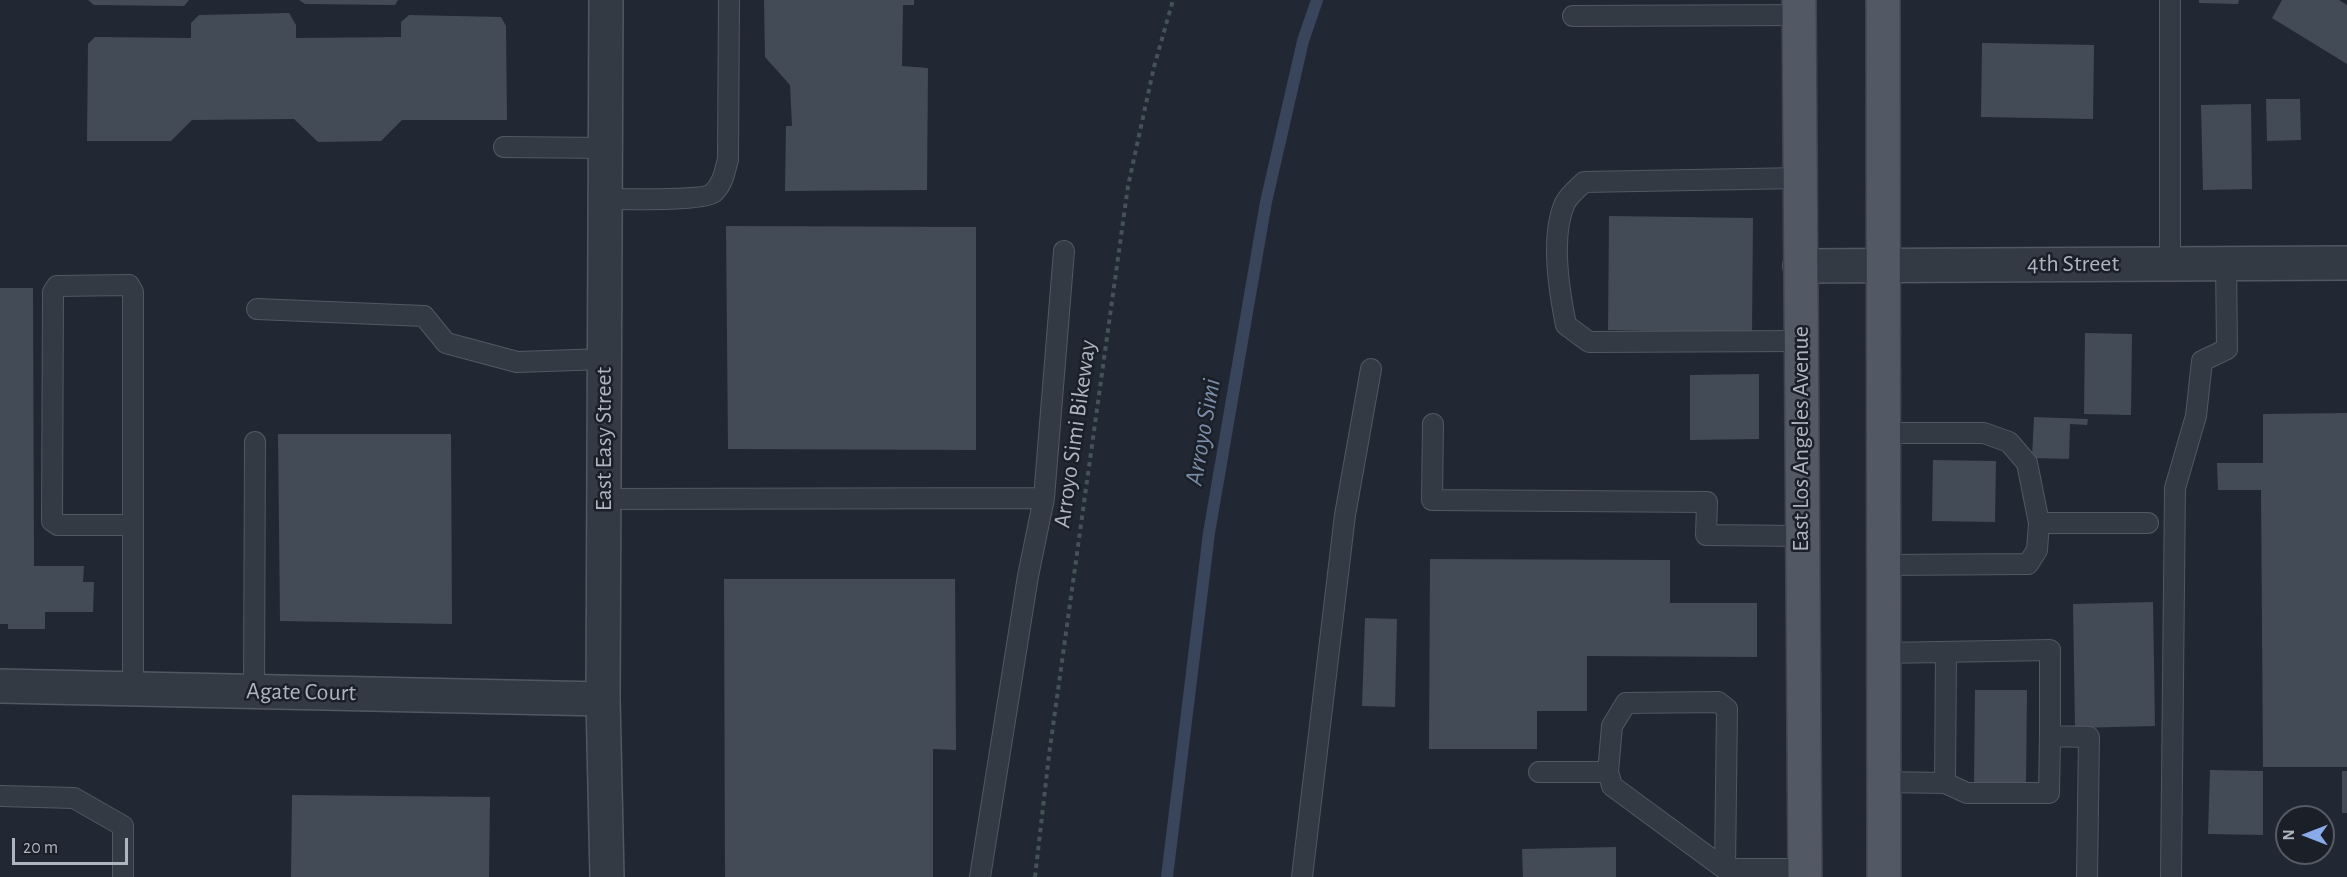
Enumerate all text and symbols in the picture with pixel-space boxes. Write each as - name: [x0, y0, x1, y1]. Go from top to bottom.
- street label: 4th Street: [2027, 250, 2119, 278]
- street label: East Los Angeles Avenue: [1787, 326, 1815, 552]
- street label: Arroyo Simi Bikeway: [1048, 338, 1102, 530]
- street label: East Easy Street: [590, 367, 618, 511]
- water label: Arroyo Simi: [1178, 376, 1228, 488]
- street label: Agate Court: [246, 677, 356, 707]
- north arrow: [2275, 805, 2335, 865]
- scale bar: [15, 826, 130, 864]
- text: N: [2281, 829, 2297, 841]
- text: 20 m: [23, 839, 58, 857]

